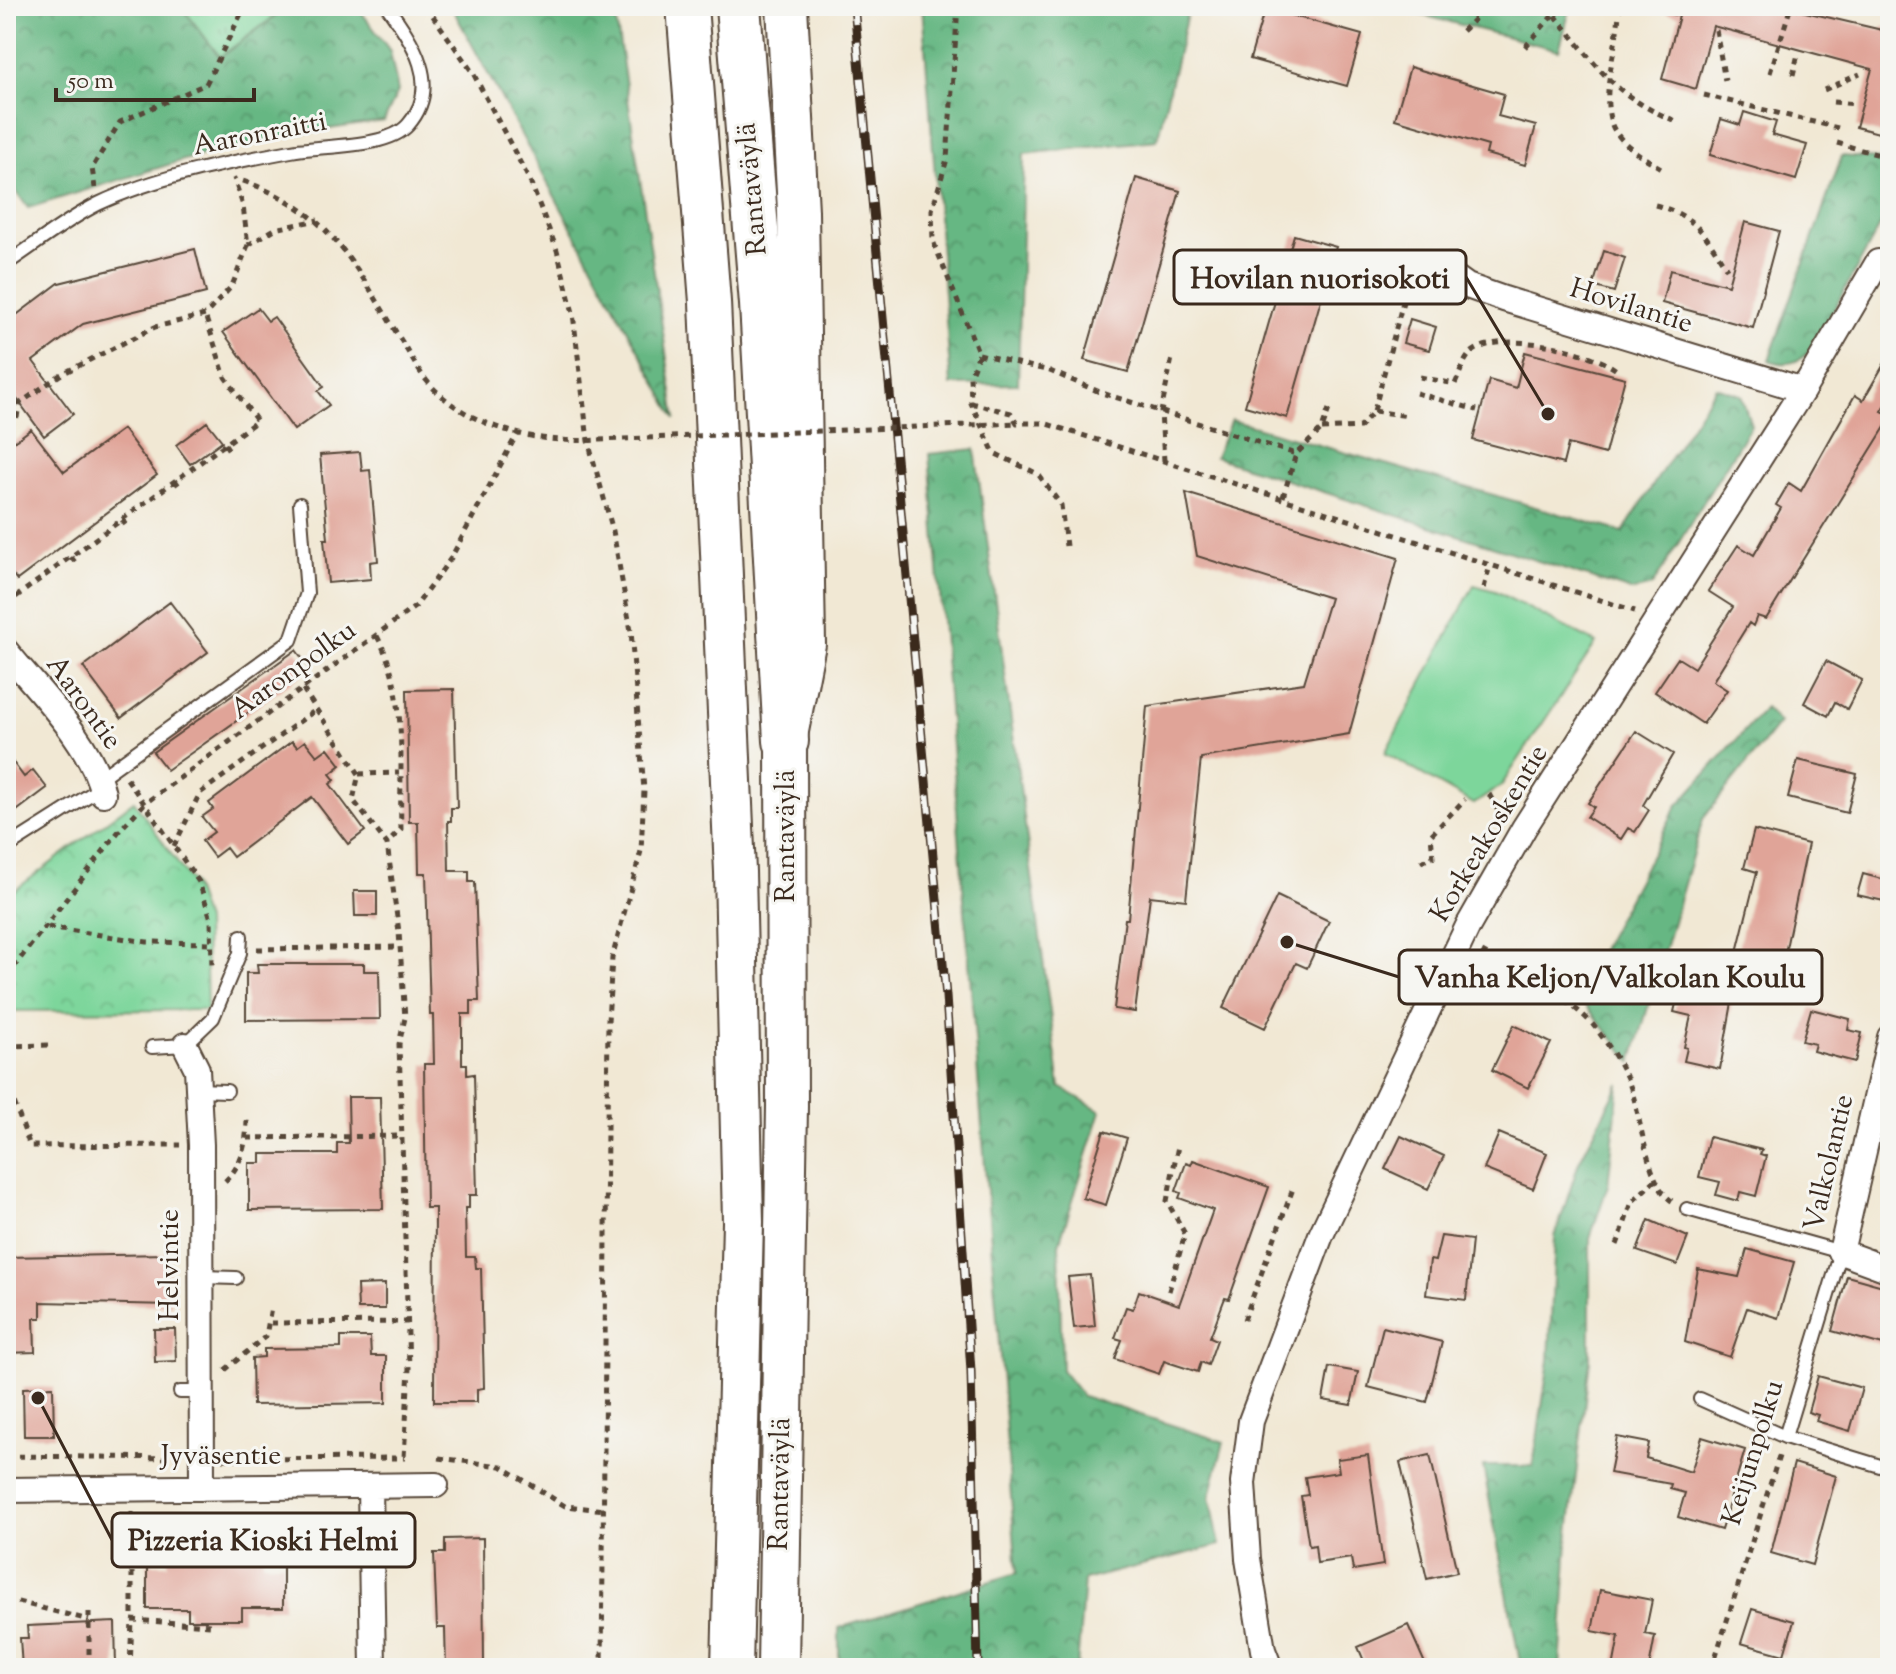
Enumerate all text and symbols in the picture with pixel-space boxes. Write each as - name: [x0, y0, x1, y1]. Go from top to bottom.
- scale bar: [56, 52, 254, 102]
- text: 50 m: [66, 65, 114, 99]
- street label: Aaronraitti: [190, 102, 330, 168]
- street label: Rantaväylä: [727, 121, 779, 257]
- callout: Hovilan nuorisokoti: [1174, 250, 1466, 304]
- text: Hovilan nuorisokoti: [1190, 259, 1450, 302]
- street label: Hovilantie: [1565, 269, 1697, 345]
- street label: Aaronpolku: [223, 612, 365, 730]
- street label: Aarontie: [35, 648, 131, 758]
- street label: Korkeakoskentie: [1421, 738, 1559, 930]
- street label: Rantaväylä: [767, 769, 807, 903]
- callout: Vanha Keljon/Valkolan Koulu: [1399, 950, 1822, 1004]
- text: Vanha Keljon/Valkolan Koulu: [1414, 958, 1806, 1001]
- street label: Valkolantie: [1795, 1091, 1865, 1235]
- street label: Helvintie: [151, 1209, 191, 1321]
- street label: Keijunpolku: [1713, 1376, 1795, 1530]
- street label: Rantaväylä: [760, 1417, 802, 1551]
- street label: Jyväsentie: [159, 1437, 281, 1477]
- callout: Pizzeria Kioski Helmi: [112, 1513, 415, 1567]
- text: Pizzeria Kioski Helmi: [128, 1521, 399, 1564]

